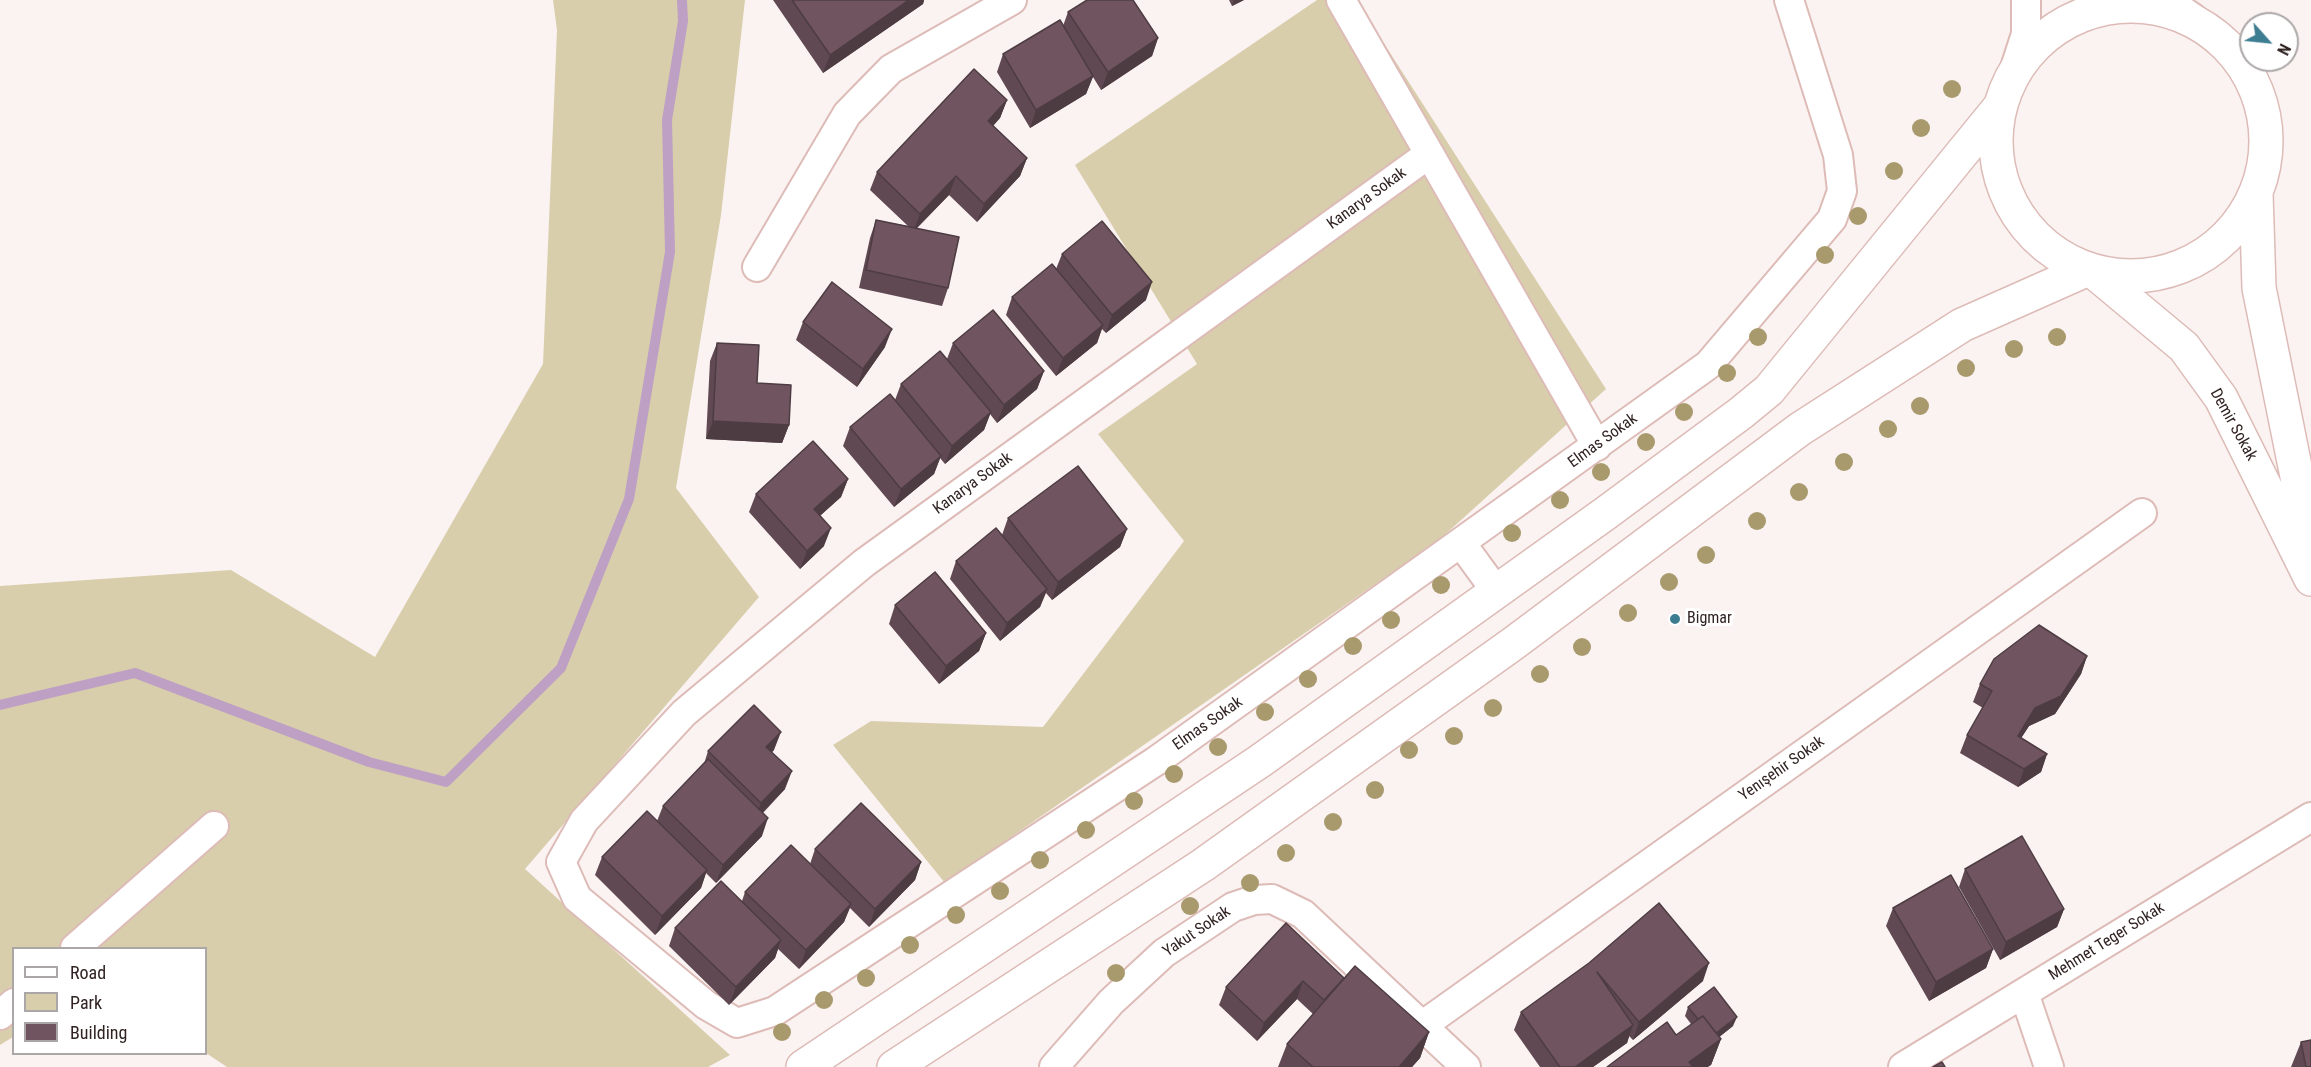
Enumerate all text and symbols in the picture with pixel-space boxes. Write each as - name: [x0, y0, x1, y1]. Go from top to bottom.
- north arrow: [2239, 12, 2299, 72]
- text: N: [2273, 41, 2294, 58]
- street label: Kanarya Sokak: [1324, 164, 1410, 234]
- street label: Demir Sokak: [2205, 386, 2261, 464]
- street label: Elmas Sokak: [1565, 410, 1641, 472]
- street label: Kanarya Sokak: [930, 449, 1016, 519]
- place label: Bigmar: [1687, 609, 1732, 629]
- marker: Bigmar: [1668, 612, 1682, 626]
- street label: Elmas Sokak: [1169, 693, 1247, 755]
- street label: Yenışehir Sokak: [1736, 732, 1828, 806]
- street label: Mehmet Teger Sokak: [2046, 899, 2168, 985]
- street label: Yakut Sokak: [1160, 902, 1234, 962]
- legend: [12, 947, 207, 1055]
- text: Road: [70, 962, 106, 983]
- text: Park: [70, 992, 102, 1013]
- text: Building: [70, 1022, 127, 1043]

